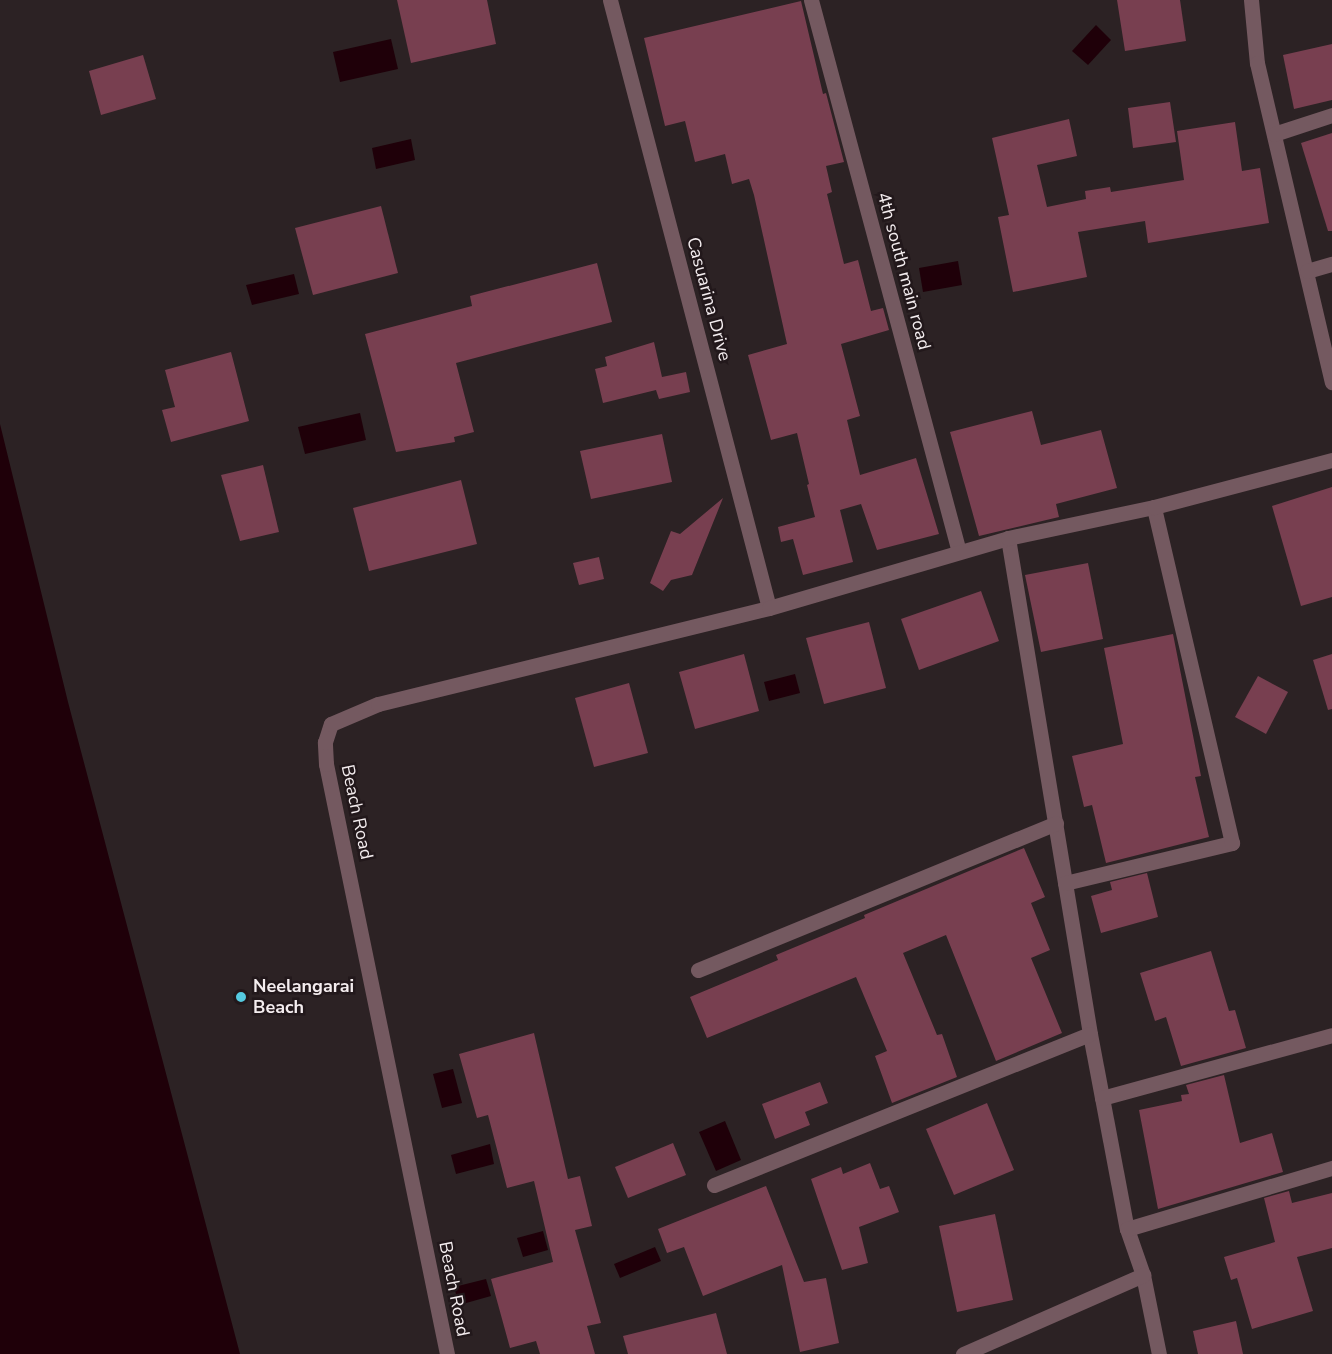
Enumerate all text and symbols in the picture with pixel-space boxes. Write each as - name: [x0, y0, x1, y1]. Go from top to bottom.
- street label: 4th south main road: [873, 190, 935, 352]
- street label: Casuarina Drive: [682, 235, 736, 363]
- street label: Beach Road: [336, 763, 378, 861]
- place label: Neelangarai Beach: [253, 976, 354, 1018]
- marker: Neelangarai Beach: [234, 990, 248, 1004]
- street label: Beach Road: [434, 1240, 474, 1338]

